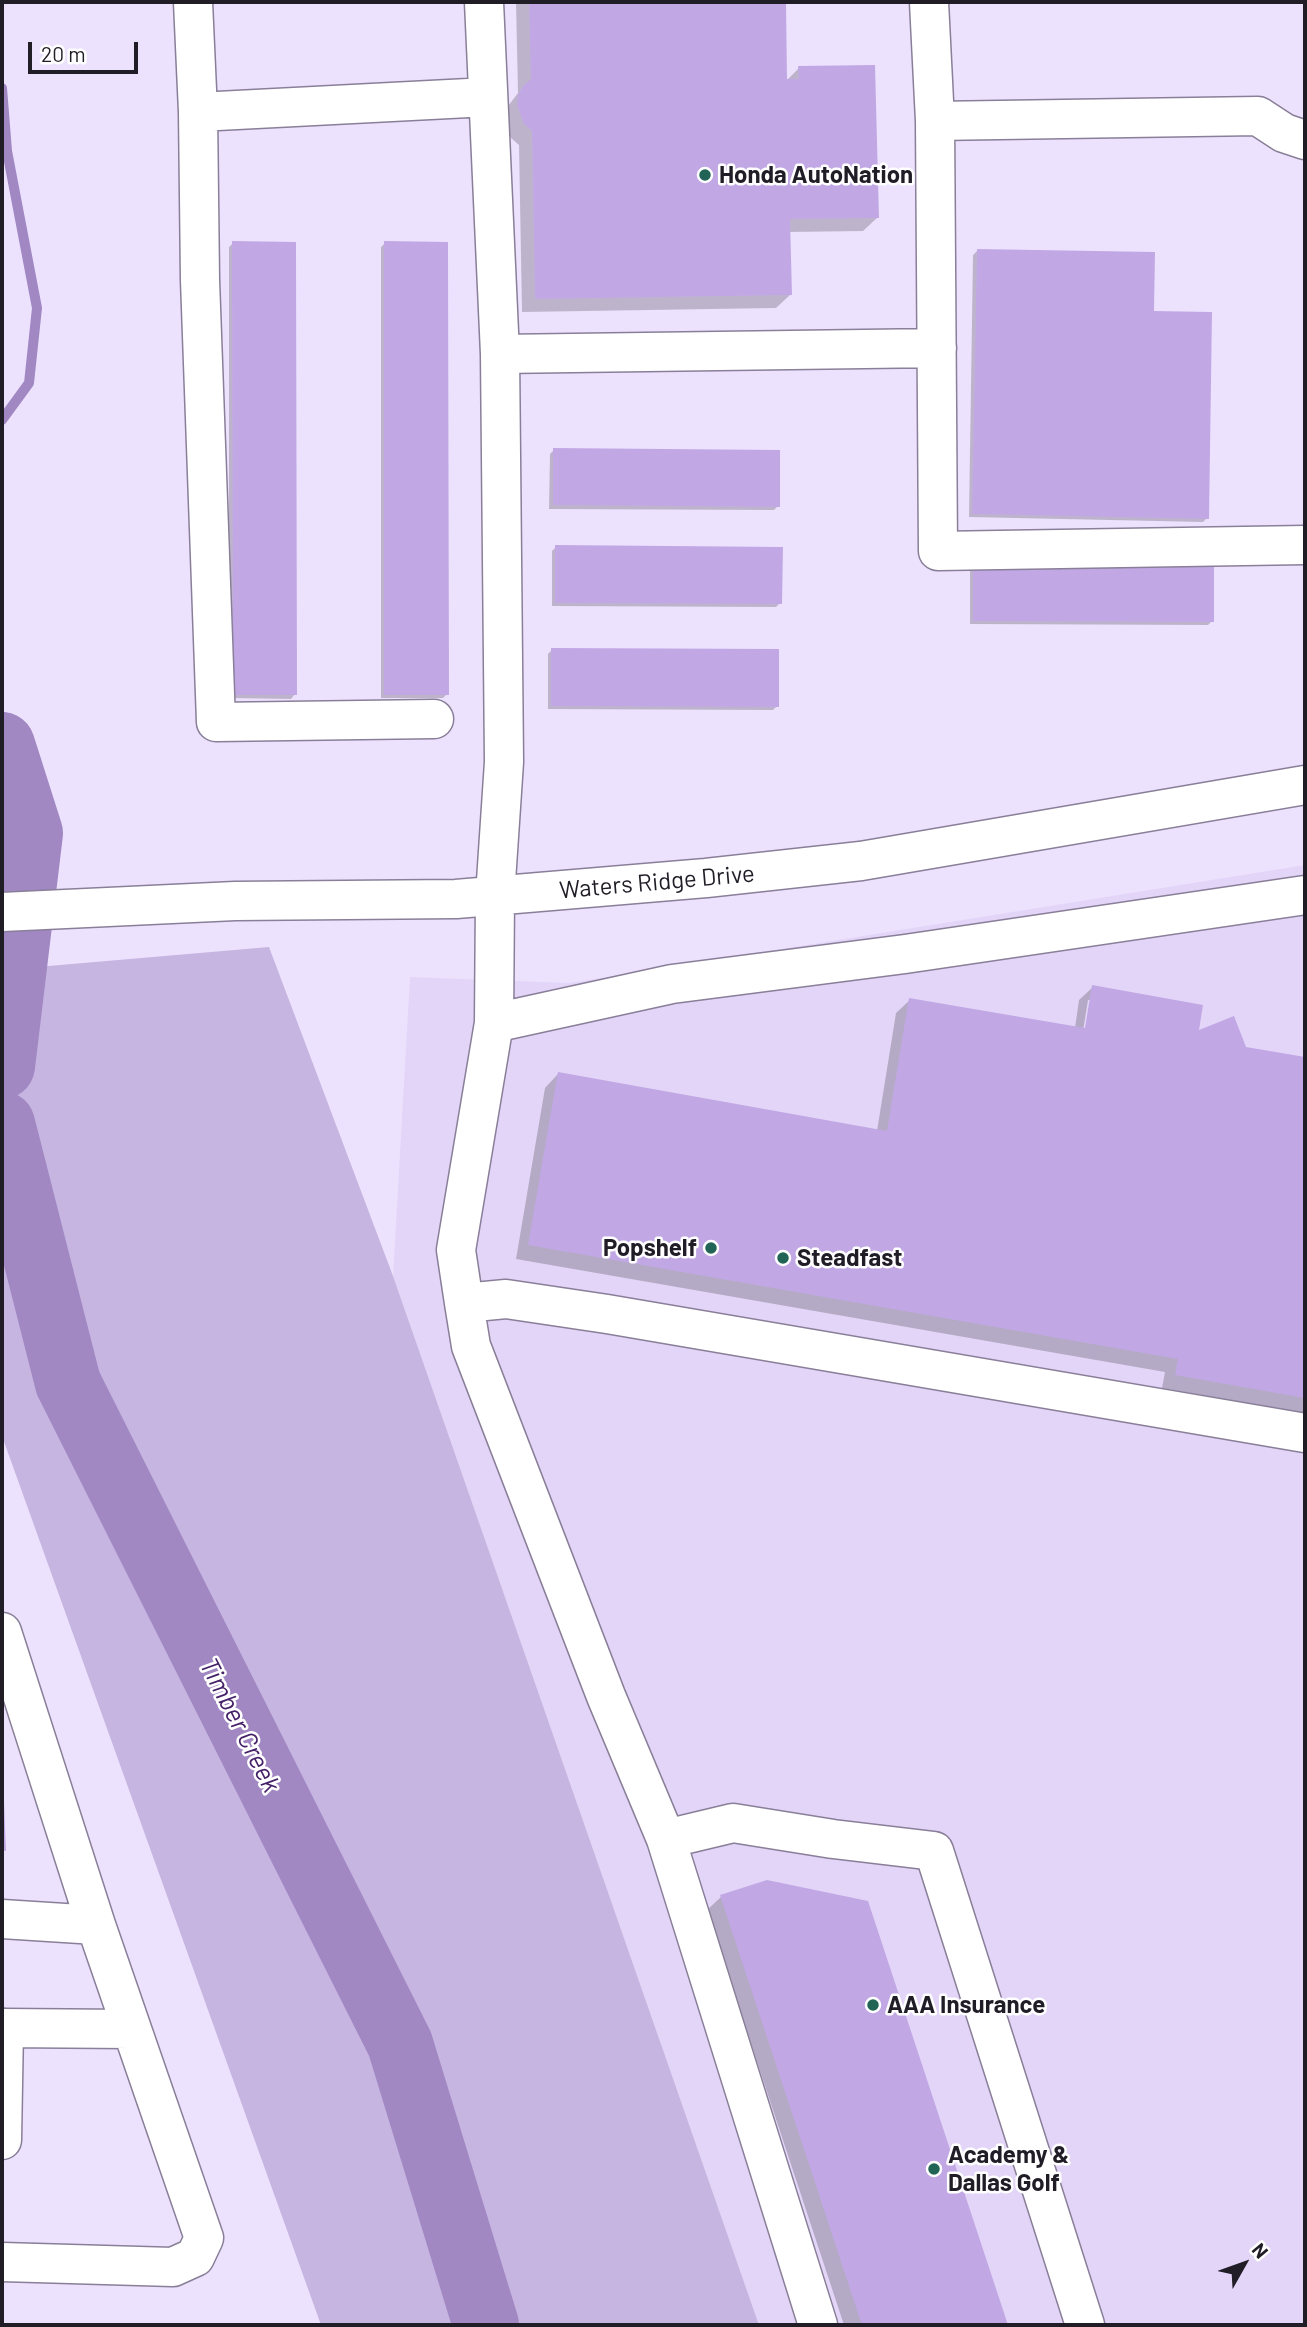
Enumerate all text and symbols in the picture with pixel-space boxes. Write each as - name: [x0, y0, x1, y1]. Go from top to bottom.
- scale bar: [32, 28, 142, 72]
- text: 20 m: [41, 41, 86, 66]
- place label: Honda AutoNation: [719, 161, 913, 189]
- marker: Honda AutoNation: [697, 167, 713, 183]
- street label: Waters Ridge Drive: [558, 859, 756, 905]
- place label: Popshelf: [603, 1234, 697, 1262]
- marker: Popshelf: [703, 1240, 719, 1256]
- place label: Steadfast: [797, 1244, 902, 1272]
- marker: Steadfast: [775, 1250, 791, 1266]
- water label: Timber Creek: [193, 1653, 287, 1797]
- place label: AAA Insurance: [887, 1991, 1045, 2019]
- marker: AAA Insurance: [865, 1997, 881, 2013]
- place label: Academy & Dallas Golf: [948, 2141, 1069, 2197]
- marker: Academy & Dallas Golf: [926, 2161, 942, 2177]
- north arrow: [1209, 2229, 1279, 2299]
- text: N: [1248, 2238, 1273, 2262]

